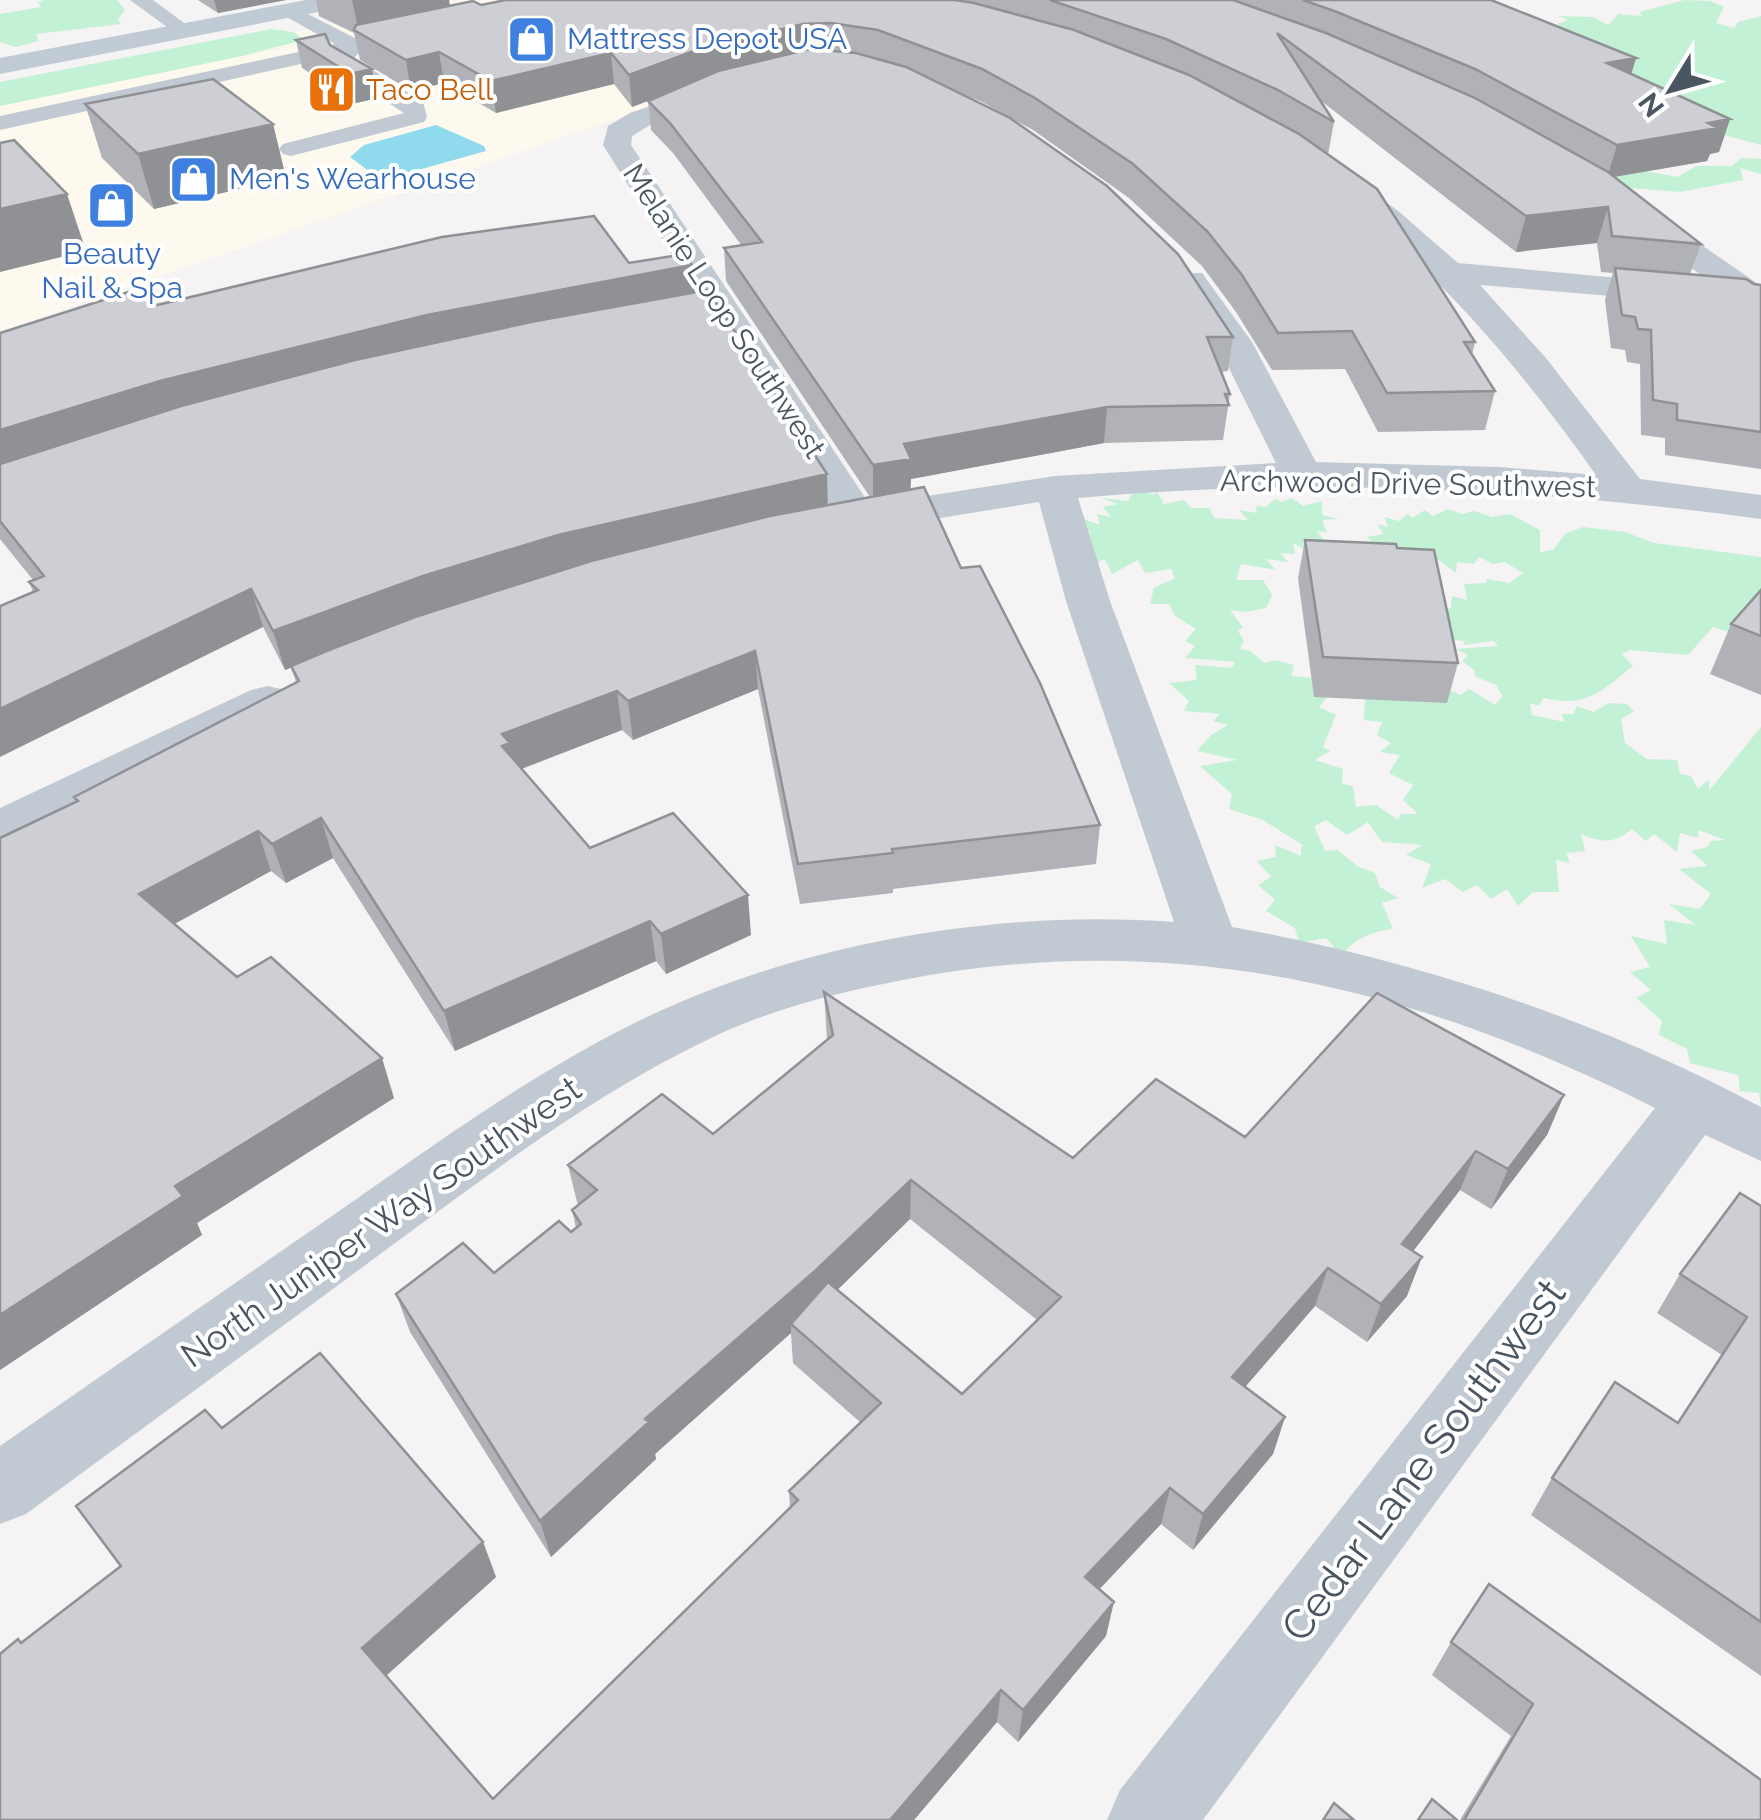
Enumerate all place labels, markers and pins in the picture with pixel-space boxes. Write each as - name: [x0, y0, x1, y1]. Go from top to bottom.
- shop icon: Mattress Depot USA: [506, 13, 558, 65]
- place label: Mattress Depot USA: [567, 21, 847, 56]
- restaurant icon: Taco Bell: [305, 64, 357, 116]
- place label: Taco Bell: [366, 72, 494, 107]
- shop icon: Men's Wearhouse: [168, 153, 220, 205]
- place label: Men's Wearhouse: [229, 161, 476, 196]
- shop icon: Beauty Nail & Spa: [86, 179, 138, 231]
- place label: Beauty Nail & Spa: [41, 236, 183, 305]

